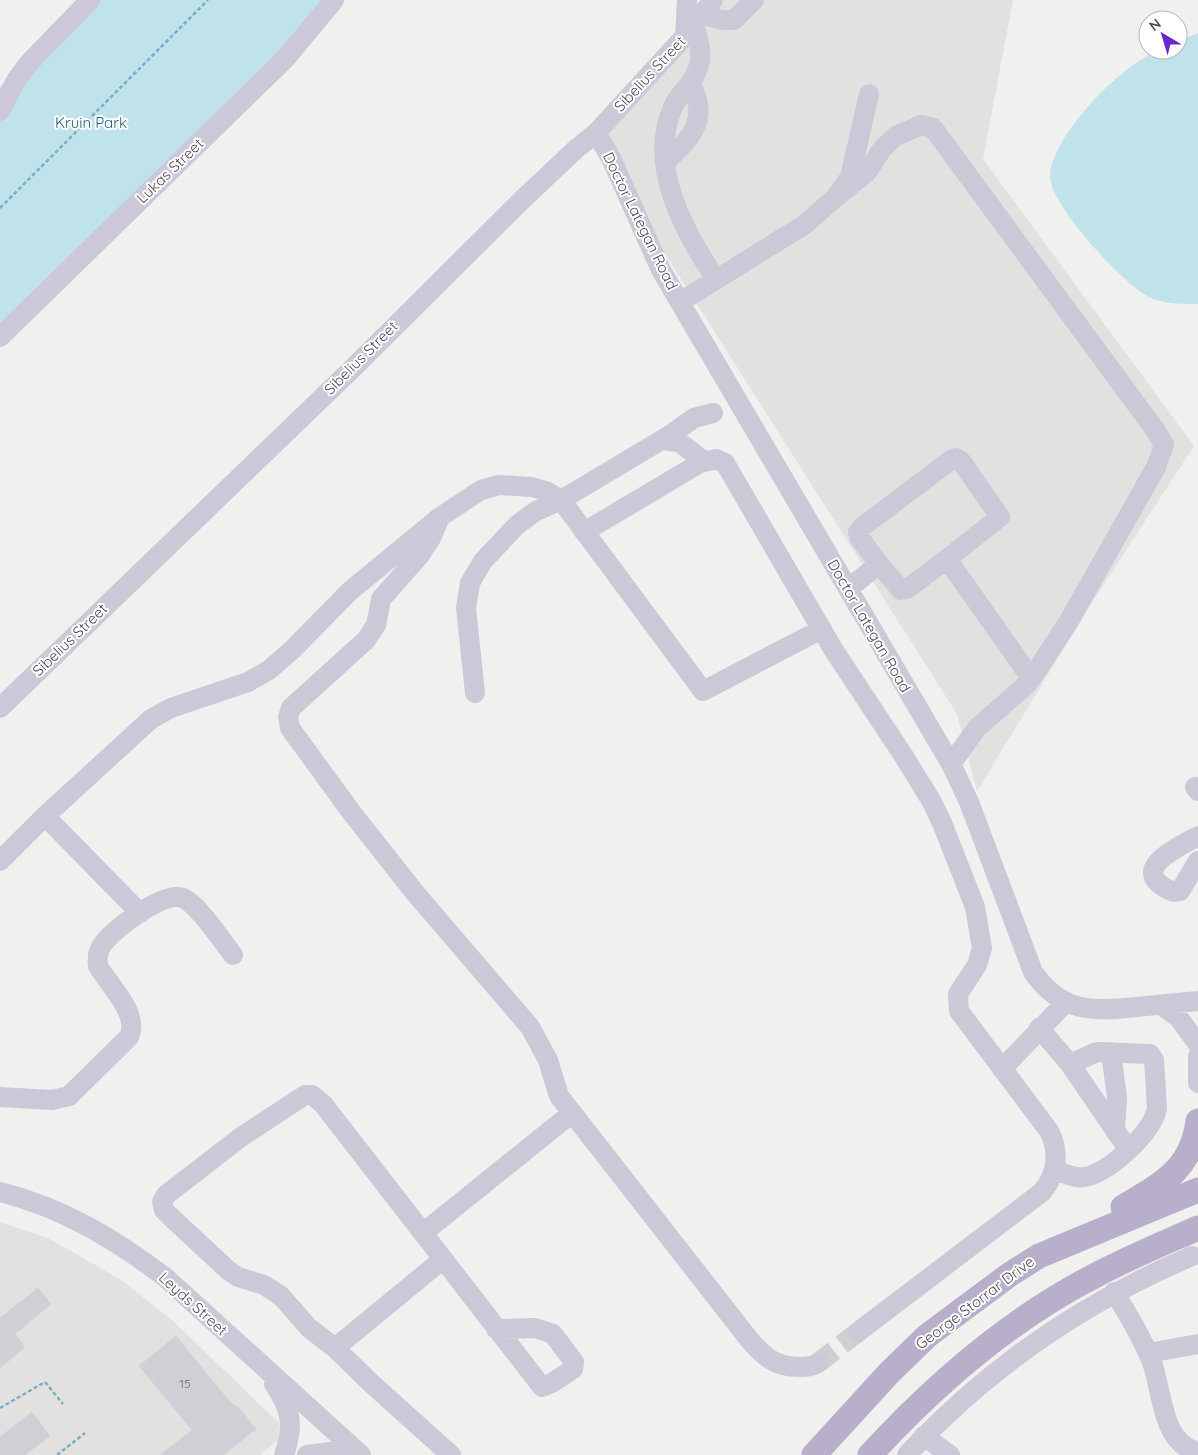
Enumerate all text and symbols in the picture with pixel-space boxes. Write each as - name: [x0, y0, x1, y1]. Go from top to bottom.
- north arrow: [1138, 10, 1188, 60]
- text: N: [1145, 14, 1165, 35]
- street label: Sibelius Street: [610, 32, 689, 115]
- park label: Kruin Park: [55, 113, 127, 132]
- street label: Lukas Street: [132, 134, 207, 207]
- street label: Doctor Lategan Road: [599, 149, 682, 293]
- street label: Sibelius Street: [320, 317, 401, 398]
- street label: Doctor Lategan Road: [824, 556, 915, 696]
- street label: Sibelius Street: [28, 599, 111, 680]
- street label: George Storrar Drive: [911, 1252, 1038, 1354]
- street label: Leyds Street: [155, 1268, 232, 1339]
- house number: 15: [180, 1376, 190, 1391]

